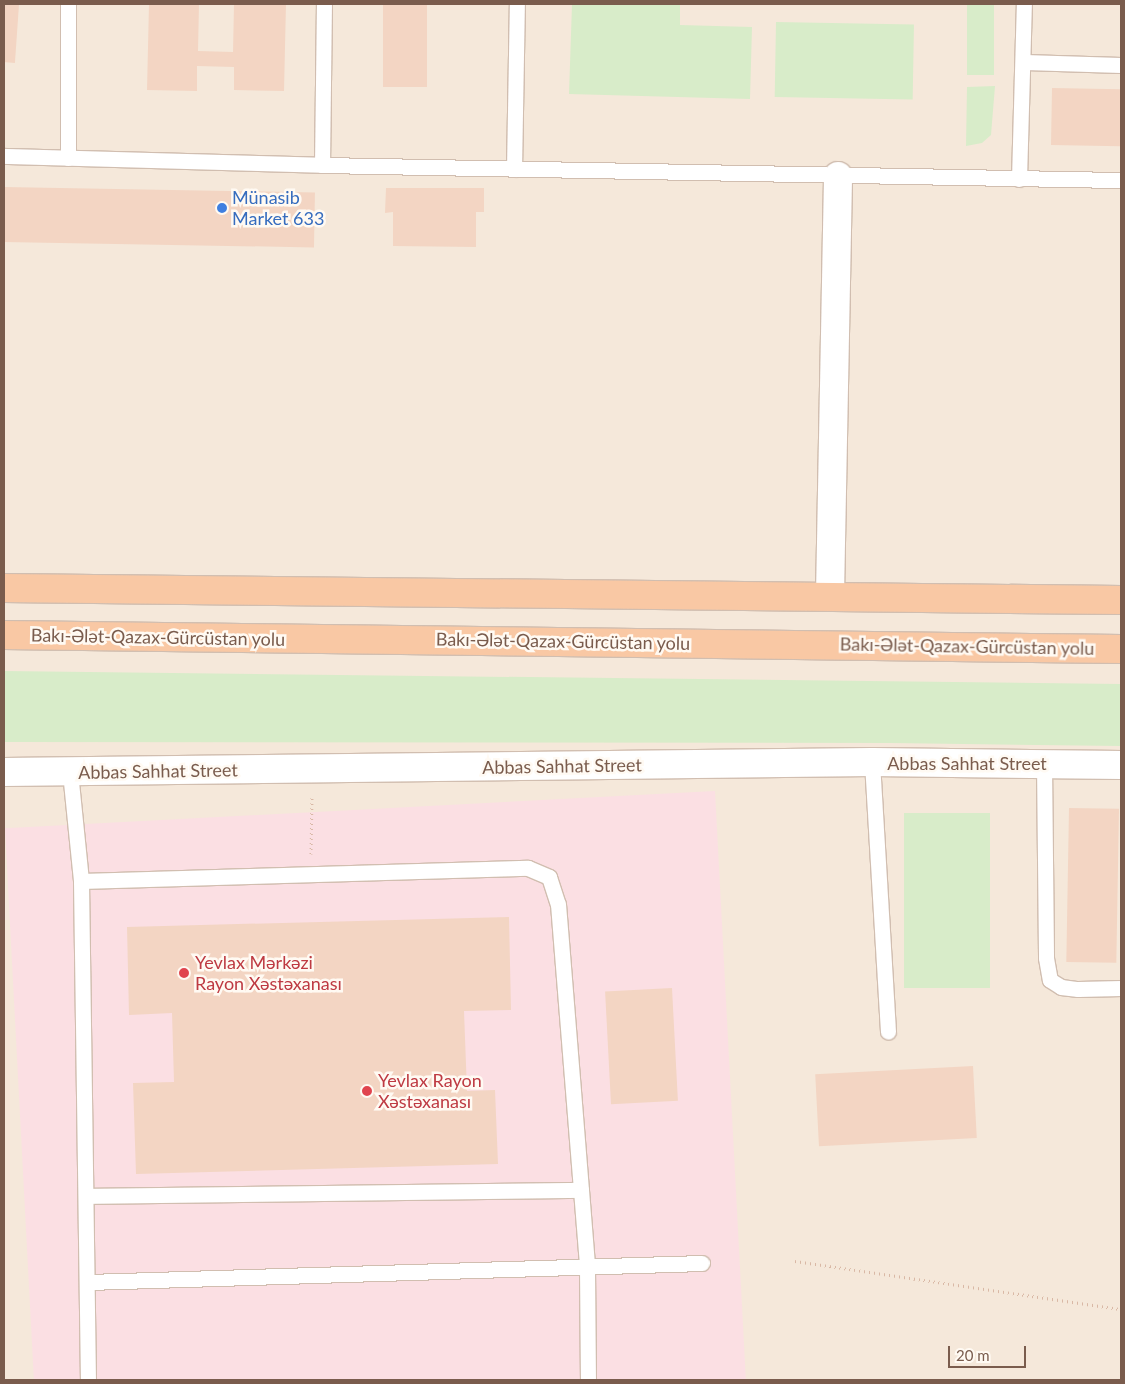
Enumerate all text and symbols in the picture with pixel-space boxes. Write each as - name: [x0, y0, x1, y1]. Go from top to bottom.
- place label: Münasib Market 633: [232, 187, 324, 230]
- marker: Münasib Market 633: [216, 202, 228, 214]
- street label: Bakı-Ələt-Qazax-Gürcüstan yolu: [30, 624, 286, 650]
- street label: Bakı-Ələt-Qazax-Gürcüstan yolu: [435, 628, 691, 654]
- street label: Bakı-Ələt-Qazax-Gürcüstan yolu: [839, 633, 1095, 659]
- street label: Abbas Sahhat Street: [887, 752, 1047, 774]
- street label: Abbas Sahhat Street: [482, 754, 642, 778]
- street label: Abbas Sahhat Street: [78, 759, 238, 783]
- place label: Yevlax Mərkəzi Rayon Xəstəxanası: [195, 952, 342, 994]
- marker: Yevlax Mərkəzi Rayon Xəstəxanası: [177, 966, 191, 980]
- place label: Yevlax Rayon Xəstəxanası: [378, 1070, 482, 1112]
- marker: Yevlax Rayon Xəstəxanası: [360, 1084, 374, 1098]
- scale bar: [950, 1336, 1028, 1368]
- text: 20 m: [956, 1346, 990, 1364]

